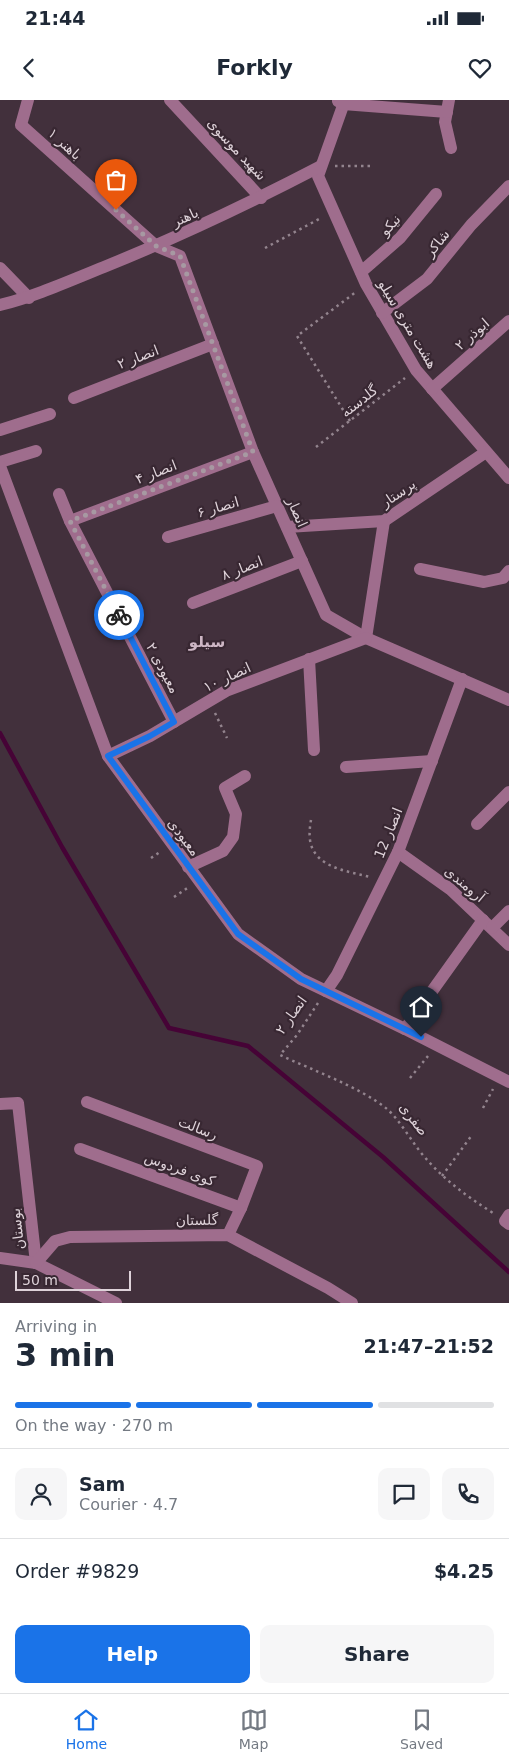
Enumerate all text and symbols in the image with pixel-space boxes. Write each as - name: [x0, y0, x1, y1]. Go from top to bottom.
- text: 21:44: [25, 7, 85, 29]
- icon: back: [15, 54, 43, 82]
- icon: heart: [466, 54, 494, 82]
- text: Forkly: [216, 55, 293, 80]
- street label: شهید موسوی: [204, 115, 270, 184]
- street label: باهنر ۱: [44, 125, 85, 164]
- pin: [95, 159, 137, 210]
- icon: bag: [102, 166, 130, 194]
- street label: باهنر: [168, 204, 201, 231]
- street label: نیکو: [376, 211, 404, 240]
- street label: شاکر: [421, 226, 454, 261]
- street label: هشت متری سیلو: [374, 276, 441, 372]
- street label: ابوذر ۲: [452, 315, 493, 354]
- street label: انصار ۲: [115, 342, 161, 373]
- street label: گلدسته: [337, 382, 381, 420]
- street label: انصار ۴: [133, 457, 179, 488]
- street label: پرستار: [377, 476, 419, 512]
- street label: انصار ۶: [195, 493, 241, 522]
- street label: انصار: [282, 494, 311, 530]
- street label: انصار ۸: [219, 553, 265, 584]
- courier: [94, 590, 144, 640]
- icon: bike: [105, 601, 133, 629]
- district label: سیلو: [188, 633, 225, 651]
- street label: معبودی ۲: [142, 640, 183, 696]
- street label: انصار ۱۰: [201, 659, 254, 696]
- street label: انصار 12: [371, 805, 406, 861]
- street label: معبودی: [164, 815, 203, 860]
- street label: آرومندی: [441, 863, 489, 907]
- pin: [400, 986, 442, 1037]
- street label: انصار ۲: [272, 993, 311, 1038]
- icon: home: [407, 993, 435, 1021]
- street label: صفری: [395, 1099, 432, 1139]
- street label: رسالت: [176, 1113, 220, 1144]
- street label: کوی فردوس: [142, 1149, 218, 1190]
- street label: بوستان: [7, 1207, 28, 1251]
- street label: گلستان: [176, 1212, 219, 1228]
- scale bar: [15, 1268, 131, 1291]
- text: 50 m: [22, 1272, 58, 1288]
- text: Arriving in: [15, 1317, 97, 1336]
- text: 21:47–21:52: [364, 1335, 494, 1357]
- text: 3 min: [15, 1336, 116, 1374]
- text: On the way · 270 m: [15, 1416, 173, 1435]
- button: person: [15, 1468, 67, 1520]
- button: chat: [378, 1468, 430, 1520]
- button: phone: [442, 1468, 494, 1520]
- text: Sam: [79, 1473, 125, 1495]
- text: Courier · 4.7: [79, 1495, 178, 1514]
- text: Order #9829: [15, 1560, 139, 1582]
- text: $4.25: [434, 1560, 494, 1582]
- button: Help: [15, 1625, 250, 1683]
- button: Share: [260, 1625, 494, 1683]
- tab: Home: [66, 1706, 107, 1752]
- tab: Map: [239, 1706, 268, 1752]
- tab: Saved: [400, 1706, 443, 1752]

